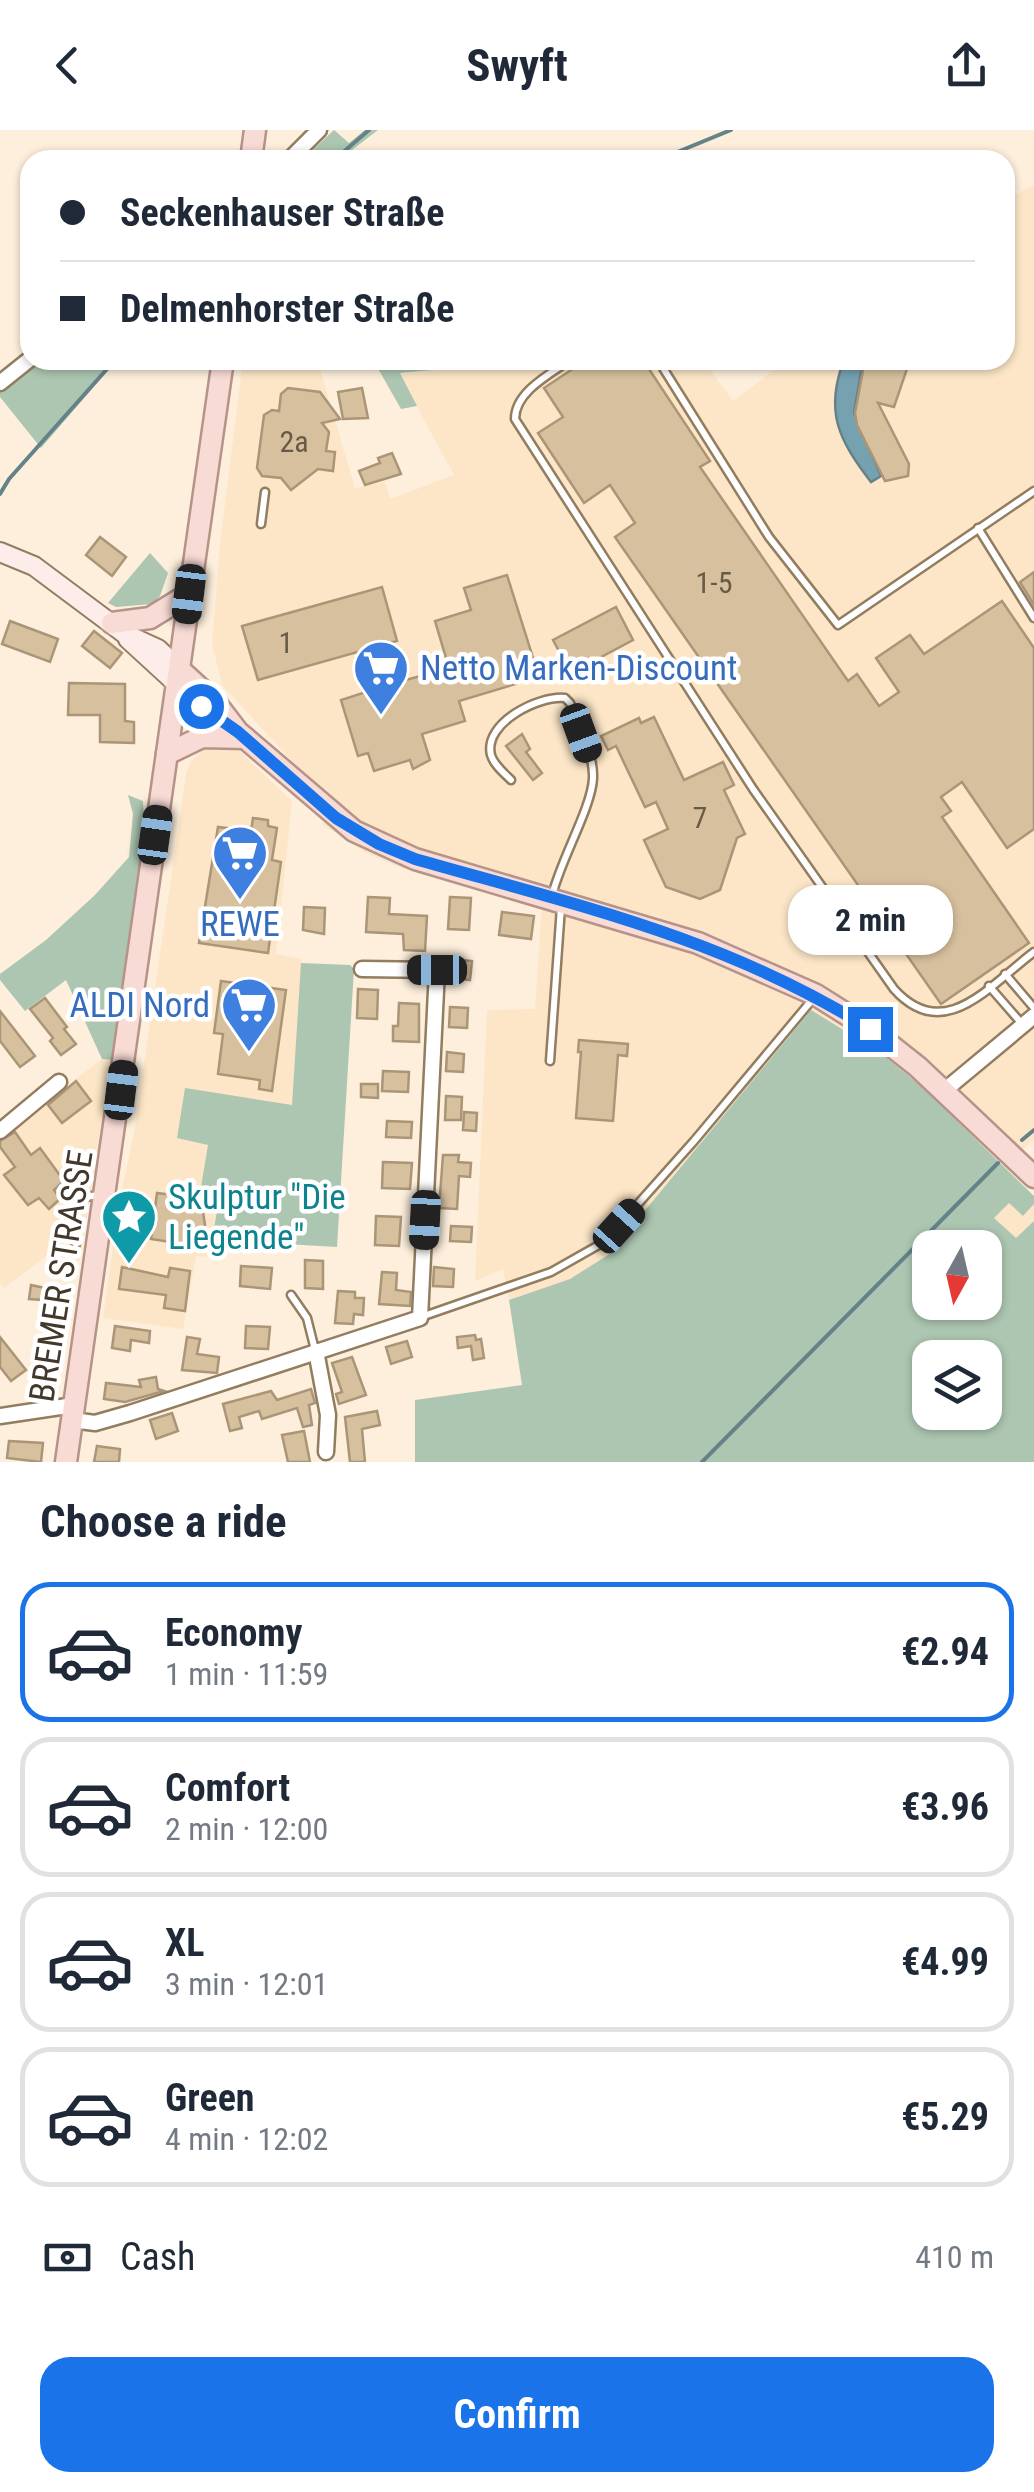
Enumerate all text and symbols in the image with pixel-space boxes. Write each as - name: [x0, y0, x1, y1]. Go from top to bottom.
- icon: back: [40, 38, 95, 93]
- icon: share: [939, 38, 994, 93]
- text: Swyft: [466, 39, 568, 92]
- text: Seckenhauser Straße: [120, 191, 444, 235]
- text: Delmenhorster Straße: [120, 287, 454, 331]
- house number: 2a: [279, 424, 309, 459]
- car: [170, 562, 208, 626]
- house number: 1-5: [695, 565, 733, 600]
- house number: 1: [279, 625, 293, 660]
- supermarket icon: Netto Marken-Discount: [351, 638, 411, 717]
- place label: Netto Marken-Discount: [420, 648, 737, 689]
- route start: [179, 684, 224, 729]
- car: [557, 700, 605, 766]
- house number: 7: [693, 800, 707, 835]
- car: [136, 803, 174, 867]
- supermarket icon: REWE: [210, 823, 270, 902]
- callout: 2 min: [788, 884, 952, 954]
- text: 2 min: [835, 901, 906, 939]
- place label: REWE: [200, 904, 280, 945]
- car: [407, 955, 467, 985]
- supermarket icon: ALDI Nord: [219, 975, 279, 1054]
- place label: ALDI Nord: [69, 985, 210, 1026]
- route end: [848, 1007, 893, 1052]
- car: [102, 1058, 140, 1122]
- street label: BREMER STRASSE: [21, 1147, 102, 1405]
- place label: Skulptur "Die Liegende": [168, 1177, 346, 1258]
- place icon: Skulptur "Die Liegende": [99, 1187, 159, 1266]
- car: [408, 1189, 442, 1251]
- car: [588, 1194, 650, 1258]
- north arrow: [912, 1230, 1002, 1320]
- map controls: [912, 1230, 1002, 1430]
- button: layers: [912, 1340, 1002, 1430]
- text: Choose a ride: [40, 1495, 287, 1548]
- icon: car: [45, 1607, 135, 1697]
- text: Economy: [165, 1611, 302, 1655]
- text: €2.94: [901, 1630, 989, 1674]
- text: 1 min · 11:59: [165, 1655, 328, 1693]
- icon: car: [45, 1762, 135, 1852]
- text: Comfort: [165, 1766, 290, 1810]
- text: €3.96: [901, 1785, 989, 1829]
- text: 2 min · 12:00: [165, 1810, 328, 1848]
- icon: car: [45, 1917, 135, 2007]
- text: XL: [165, 1921, 204, 1965]
- text: €4.99: [901, 1940, 989, 1984]
- text: 3 min · 12:01: [165, 1965, 328, 2003]
- icon: car: [45, 2072, 135, 2162]
- text: Green: [165, 2076, 255, 2120]
- text: €5.29: [901, 2095, 989, 2139]
- text: 4 min · 12:02: [165, 2120, 328, 2158]
- icon: cash: [40, 2230, 95, 2285]
- text: Cash: [120, 2235, 195, 2279]
- text: 410 m: [915, 2238, 994, 2276]
- button: Confirm: [40, 2357, 994, 2472]

